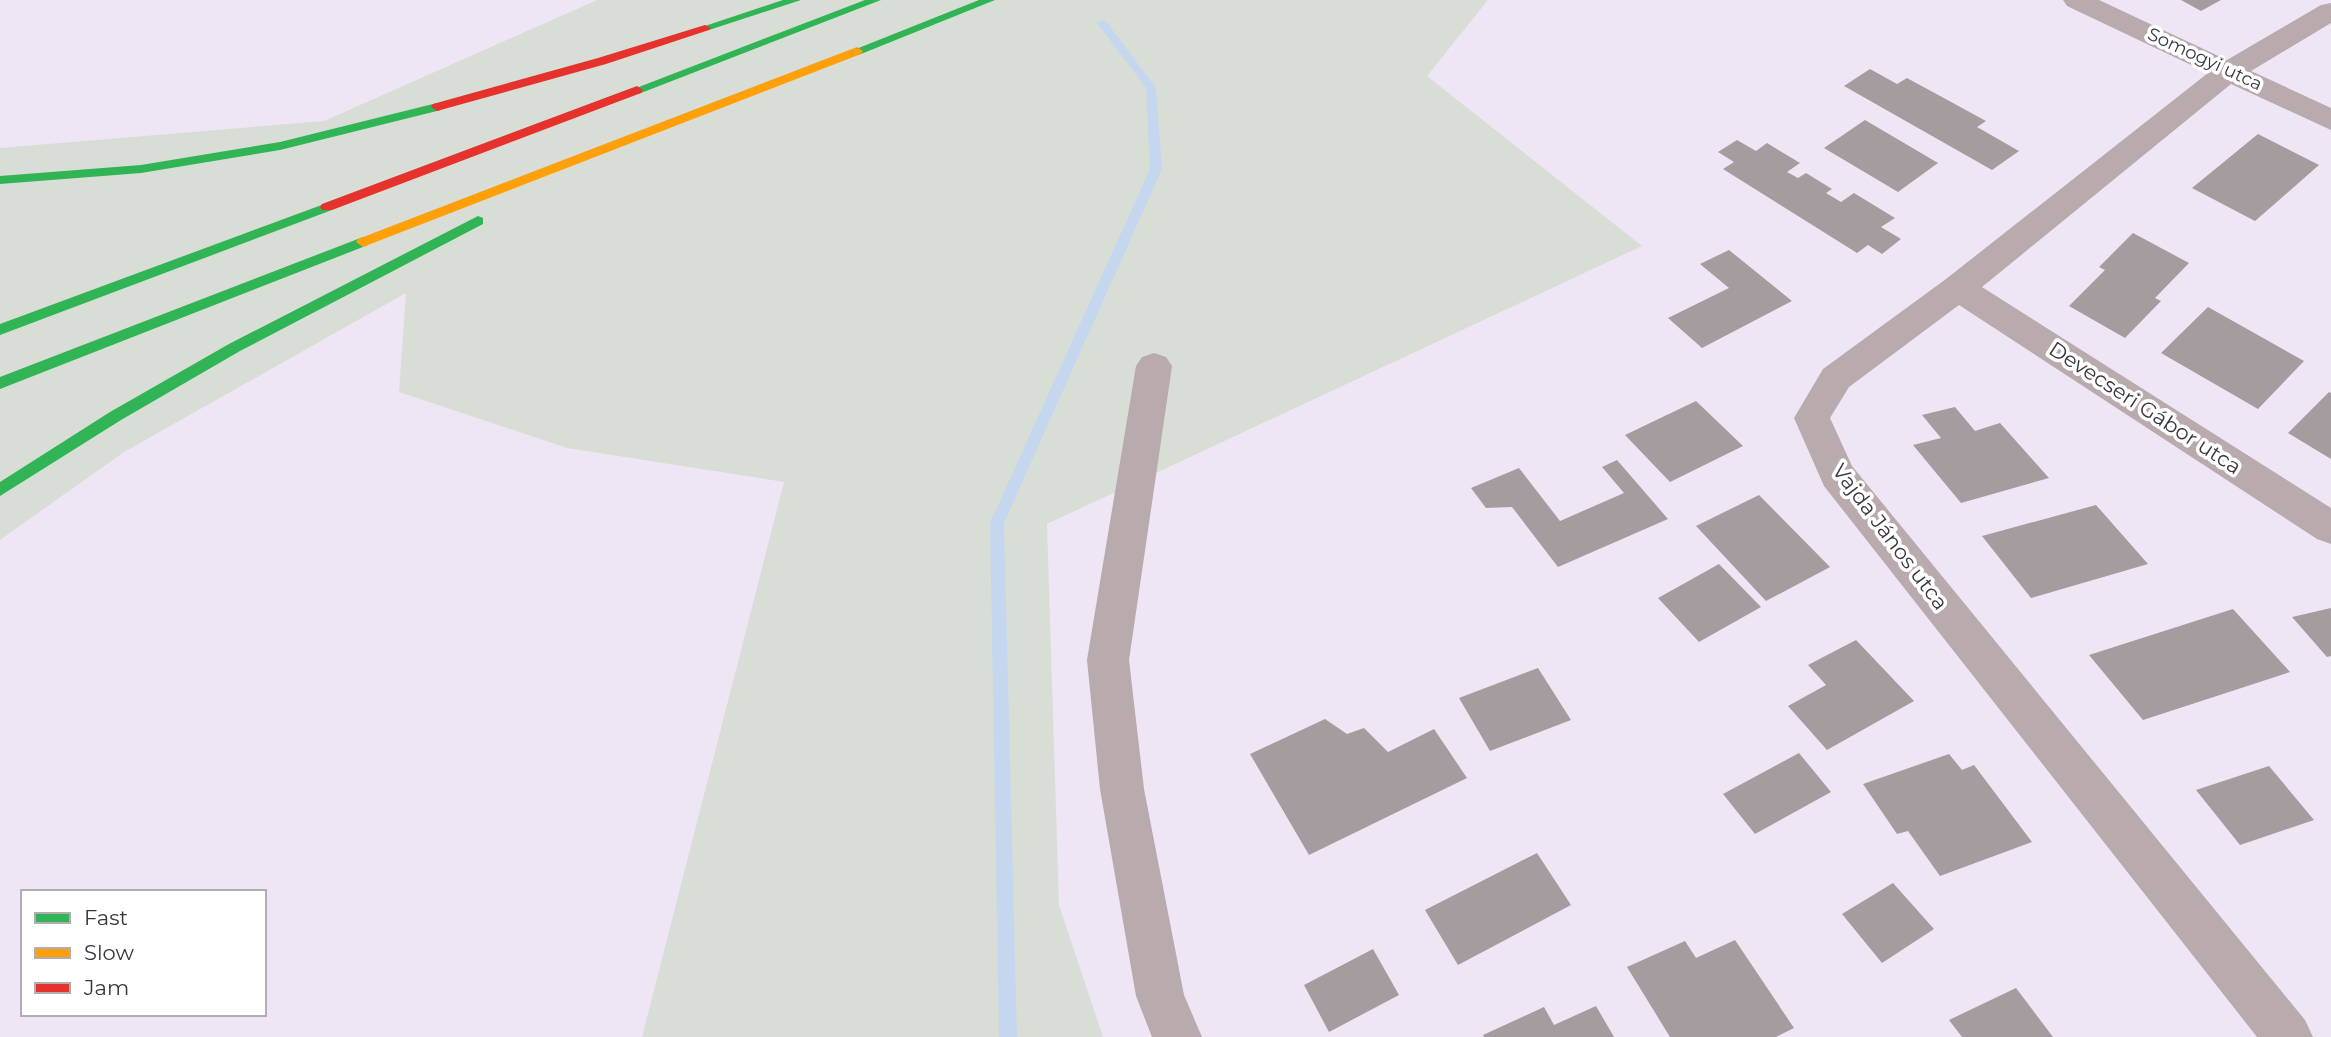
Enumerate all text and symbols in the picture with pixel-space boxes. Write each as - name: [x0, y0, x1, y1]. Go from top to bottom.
- street label: Somogyi utca: [2144, 23, 2266, 95]
- street label: Devecseri Gábor utca: [2044, 336, 2246, 479]
- street label: Vajda János utca: [1827, 459, 1953, 615]
- legend: [21, 890, 266, 1016]
- text: Fast: [84, 905, 128, 930]
- text: Slow: [84, 940, 134, 965]
- text: Jam: [83, 975, 129, 1000]

